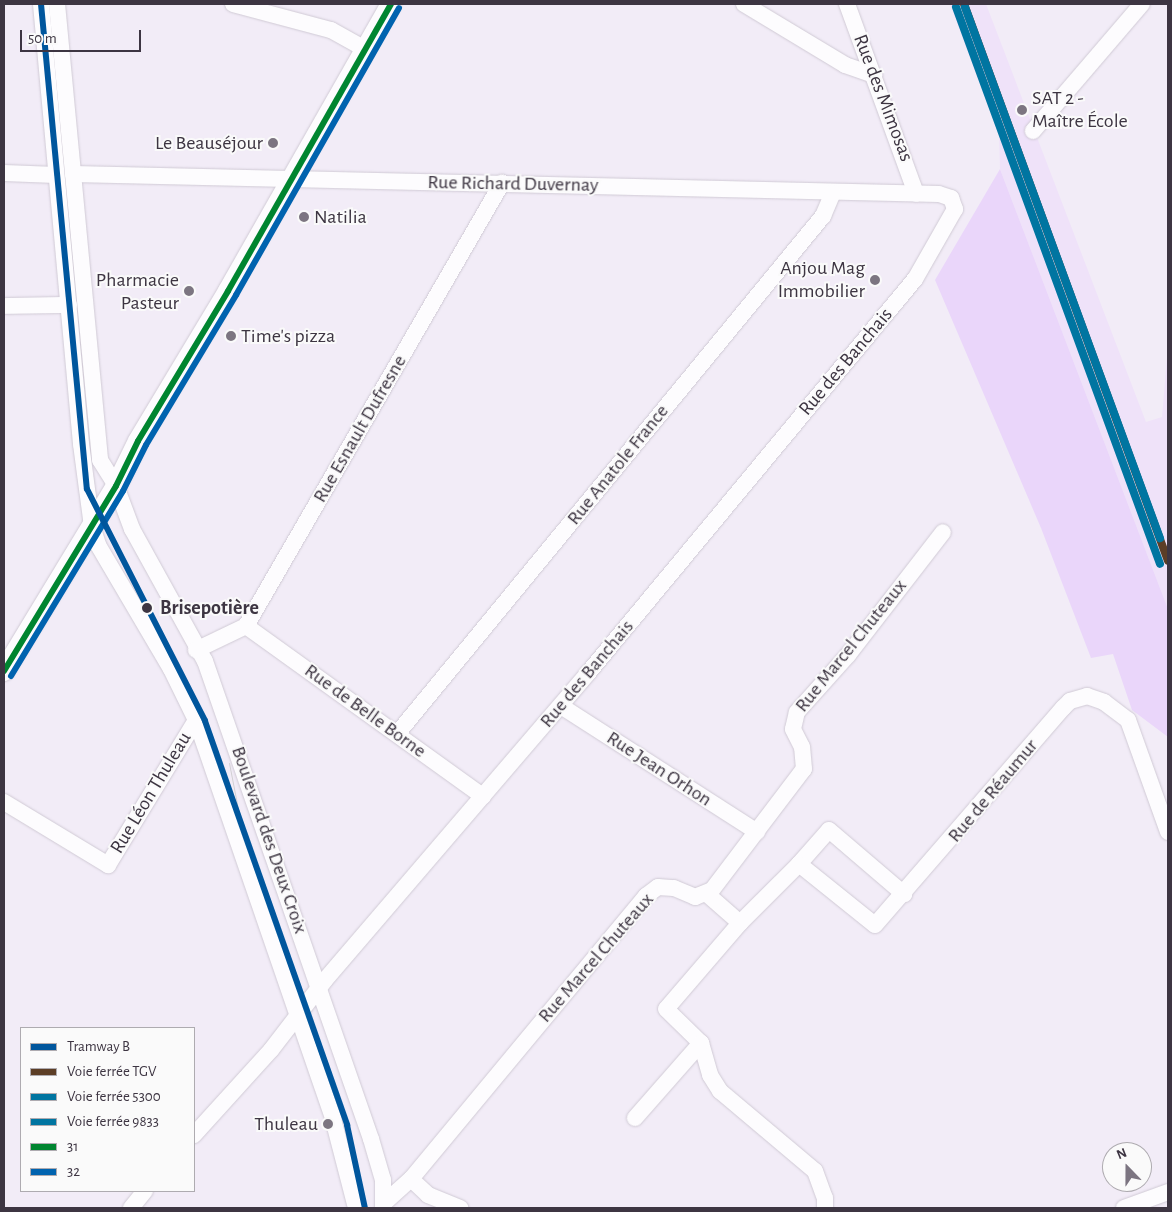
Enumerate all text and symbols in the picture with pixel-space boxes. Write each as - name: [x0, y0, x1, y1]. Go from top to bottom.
- scale bar: [22, 20, 144, 52]
- text: 50 m: [28, 31, 57, 46]
- street label: Rue des Mimosas: [848, 31, 918, 165]
- place label: SAT 2 - Maître École: [1032, 86, 1128, 133]
- marker: SAT 2 - Maître École: [1016, 104, 1028, 116]
- place label: Le Beauséjour: [155, 131, 263, 155]
- marker: Le Beauséjour: [267, 137, 279, 149]
- street label: Rue Richard Duvernay: [427, 171, 599, 197]
- place label: Natilia: [314, 205, 367, 229]
- marker: Natilia: [298, 211, 310, 223]
- place label: Anjou Mag Immobilier: [778, 256, 865, 303]
- place label: Pharmacie Pasteur: [96, 268, 179, 315]
- marker: Anjou Mag Immobilier: [869, 274, 881, 286]
- marker: Pharmacie Pasteur: [183, 285, 195, 297]
- street label: Rue des Banchais: [794, 303, 898, 421]
- place label: Time's pizza: [241, 324, 335, 348]
- marker: Time's pizza: [225, 330, 237, 342]
- street label: Rue Esnault Dufresne: [308, 351, 412, 507]
- street label: Rue Anatole France: [562, 400, 674, 530]
- street label: Rue Marcel Chuteaux: [790, 575, 912, 717]
- place label: Brisepotière: [160, 596, 259, 620]
- marker: Brisepotière: [138, 599, 156, 617]
- street label: Rue des Banchais: [535, 615, 639, 733]
- street label: Rue de Belle Borne: [299, 659, 431, 763]
- street label: Rue Jean Orhon: [602, 726, 716, 812]
- street label: Rue Léon Thuleau: [105, 728, 197, 858]
- street label: Rue de Réaumur: [943, 734, 1043, 848]
- street label: Boulevard des Deux Croix: [226, 743, 312, 937]
- street label: Rue Marcel Chuteaux: [533, 888, 659, 1028]
- legend: [20, 1027, 195, 1192]
- text: Tramway B: [67, 1039, 130, 1054]
- text: Voie ferrée TGV: [67, 1064, 157, 1079]
- text: Voie ferrée 5300: [67, 1089, 161, 1104]
- place label: Thuleau: [254, 1112, 318, 1136]
- text: Voie ferrée 9833: [67, 1114, 159, 1129]
- marker: Thuleau: [322, 1118, 334, 1130]
- text: 31: [67, 1139, 78, 1154]
- north arrow: [1102, 1142, 1152, 1192]
- text: N: [1115, 1146, 1129, 1162]
- text: 32: [67, 1164, 80, 1179]

